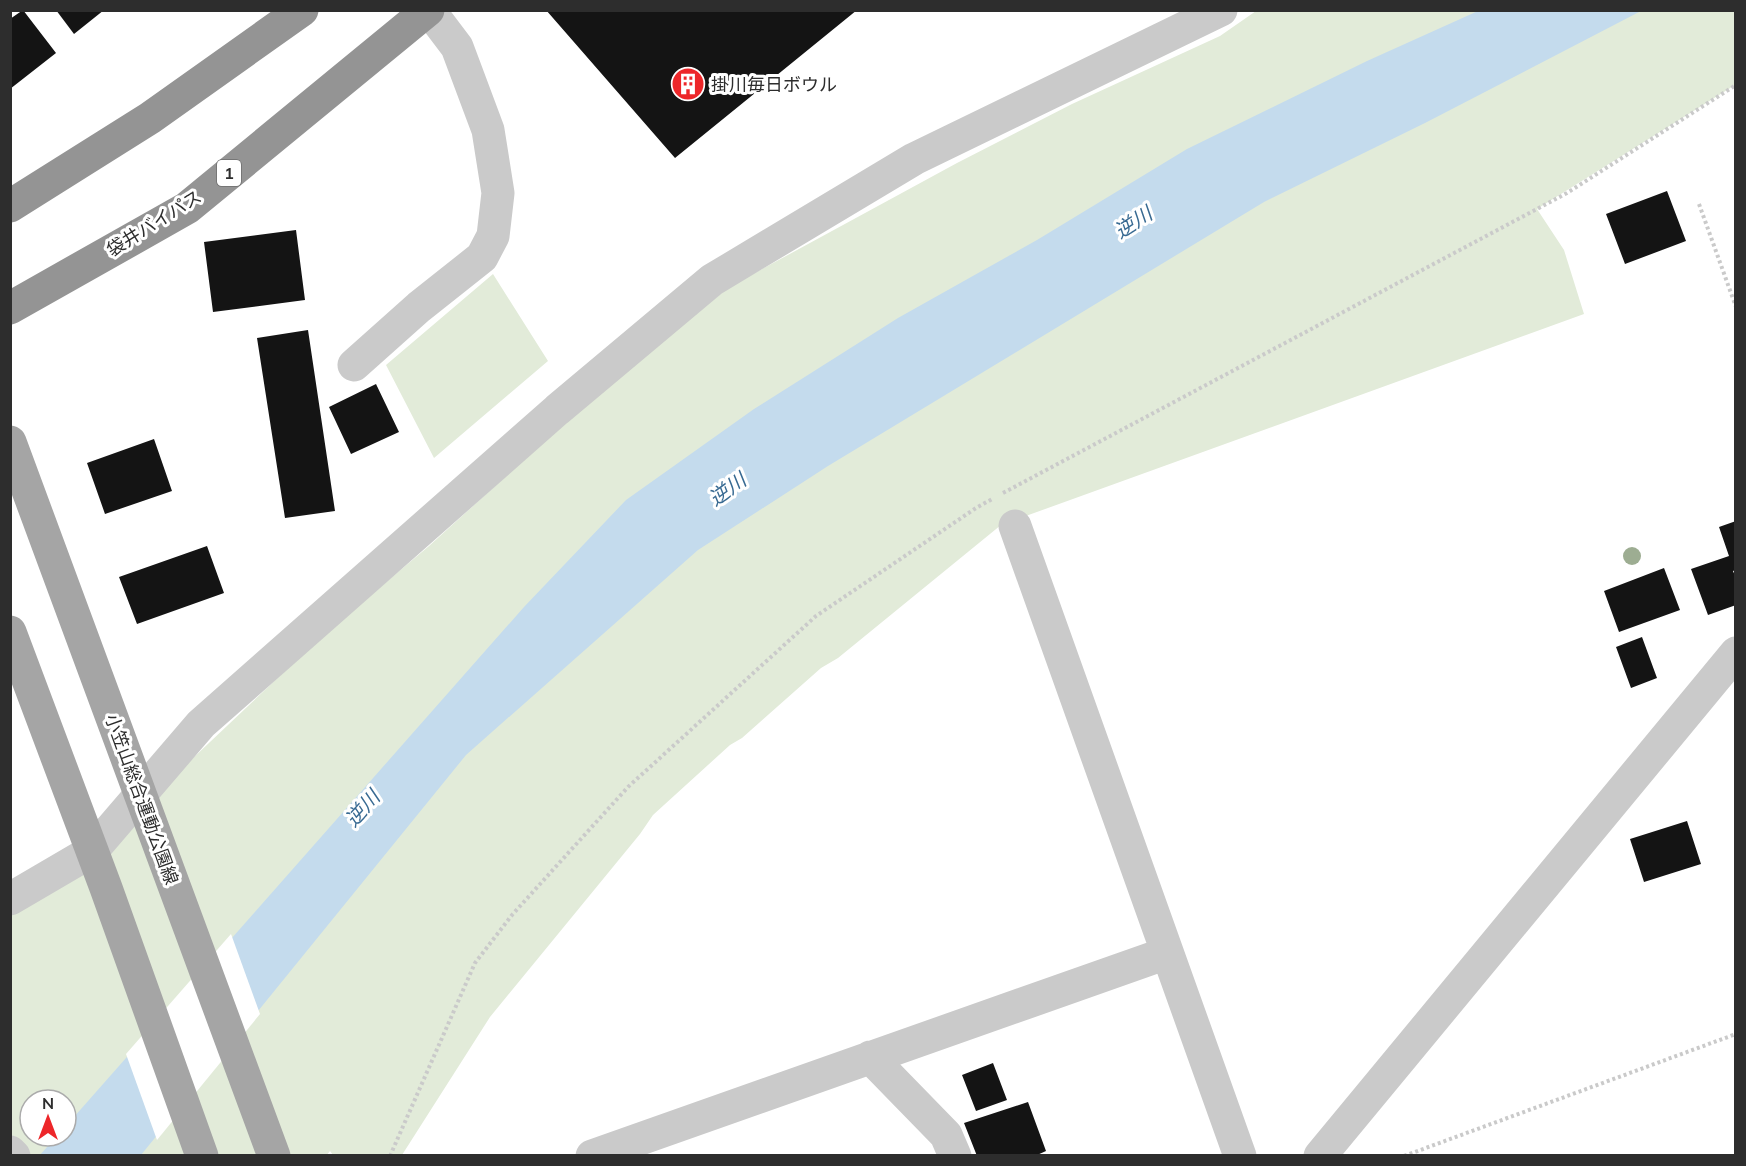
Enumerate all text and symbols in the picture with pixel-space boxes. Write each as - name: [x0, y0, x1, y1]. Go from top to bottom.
- building icon: 掛川毎日ボウル: [670, 66, 706, 102]
- place label: 掛川毎日ボウル: [711, 73, 837, 96]
- road number: 1: [217, 160, 241, 186]
- street label: 袋井バイパス: [102, 185, 206, 261]
- water label: 逆川: [1109, 200, 1158, 243]
- water label: 逆川: [703, 466, 752, 511]
- street label: 小笠山総合運動公園線: [100, 710, 184, 888]
- water label: 逆川: [339, 783, 386, 831]
- north arrow: [18, 1088, 78, 1148]
- text: N: [42, 1093, 54, 1113]

